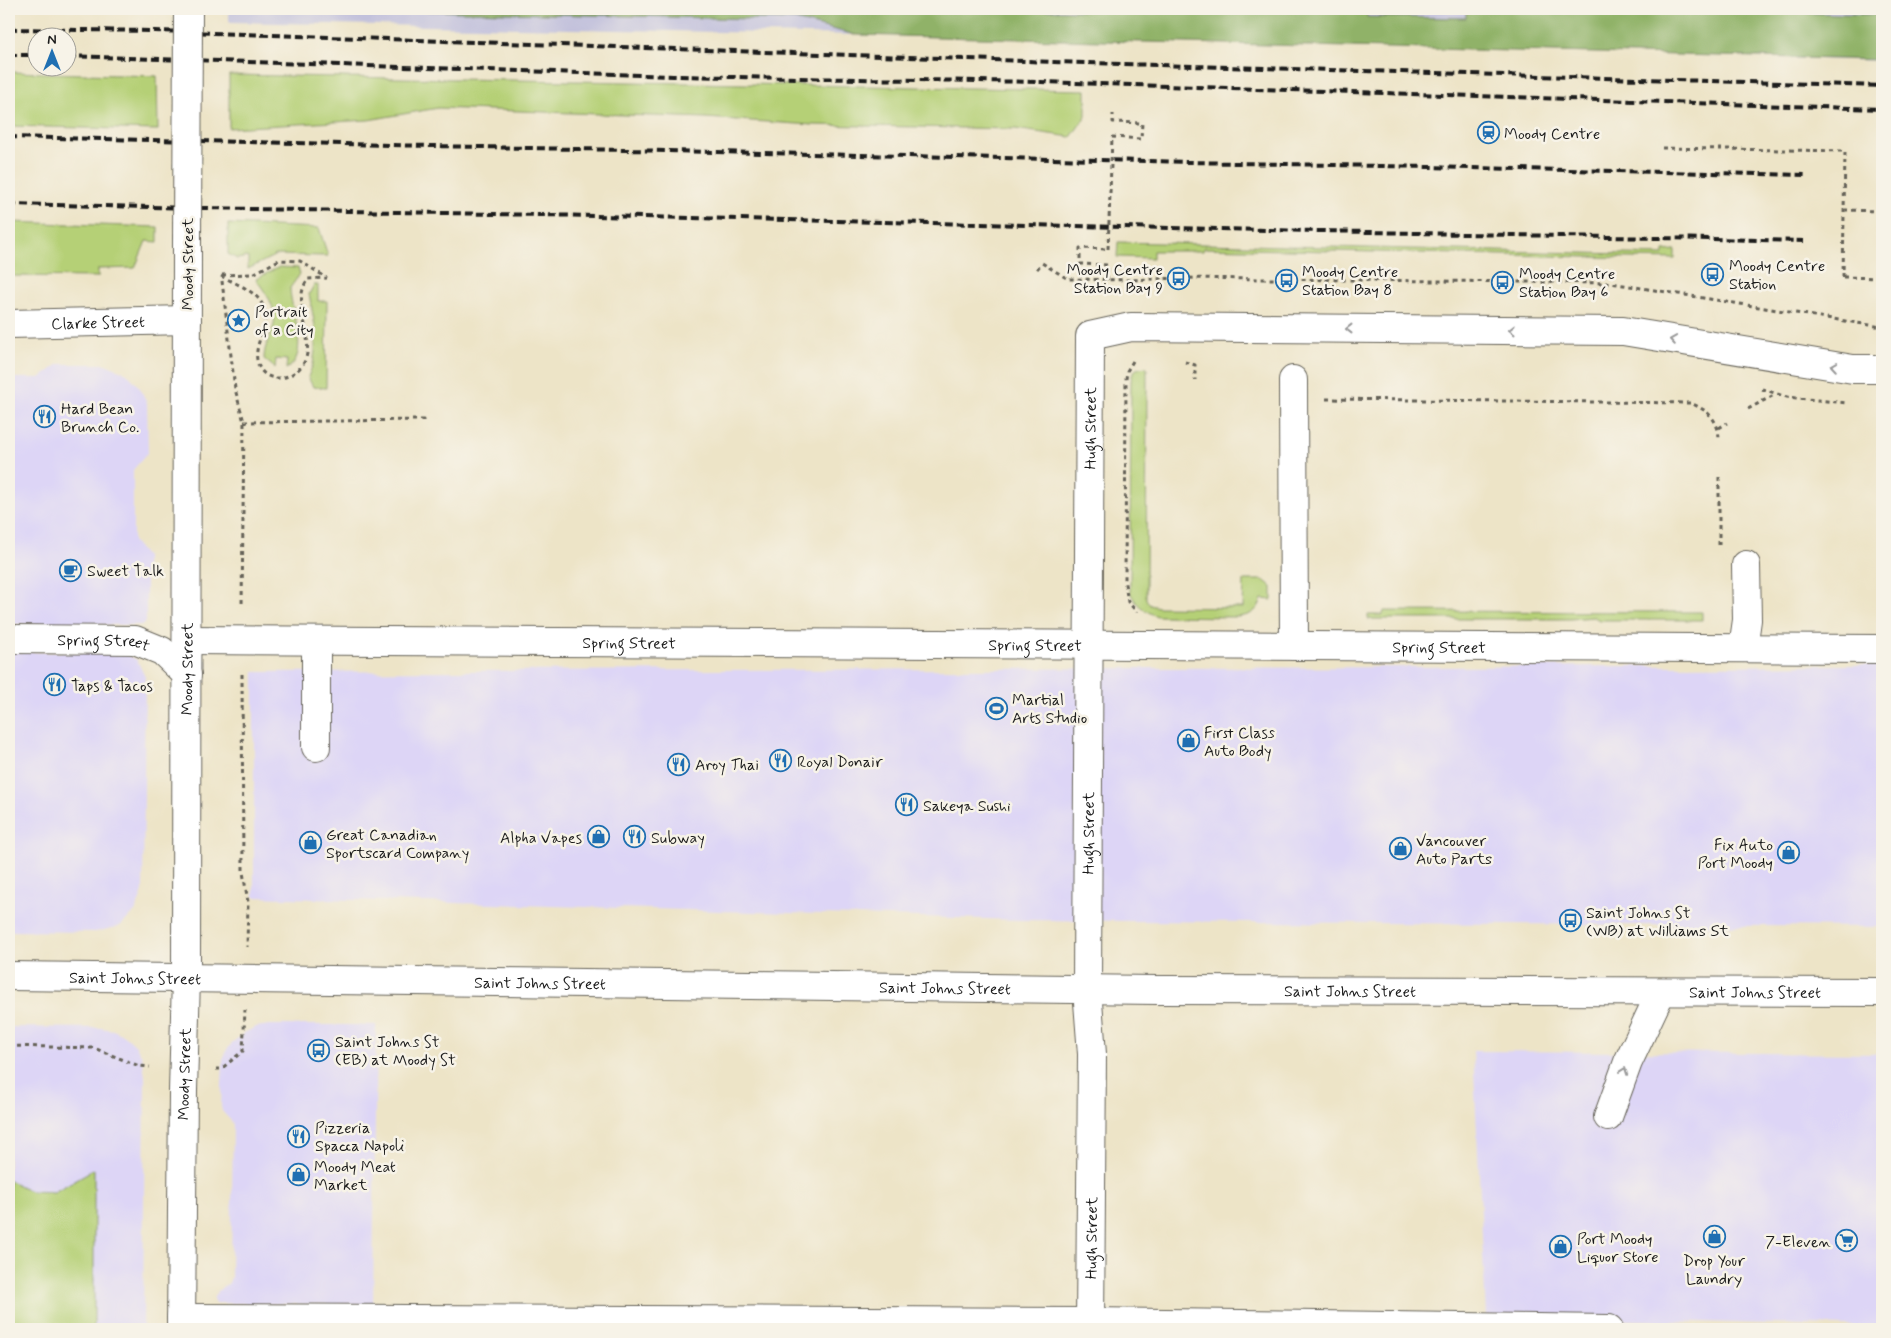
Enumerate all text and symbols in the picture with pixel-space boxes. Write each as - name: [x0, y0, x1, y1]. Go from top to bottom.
- north arrow: [28, 28, 78, 78]
- text: N: [47, 31, 57, 49]
- station icon: Moody Centre: [1476, 121, 1500, 145]
- place label: Moody Centre: [1504, 124, 1600, 145]
- street label: Moody Street: [178, 217, 199, 310]
- place label: Moody Centre Station: [1729, 256, 1825, 295]
- place label: Moody Centre Station Bay 9: [1067, 260, 1163, 299]
- place label: Moody Centre Station Bay 8: [1302, 262, 1398, 301]
- bus stop icon: Moody Centre Station: [1701, 262, 1725, 286]
- place label: Moody Centre Station Bay 6: [1519, 264, 1615, 303]
- bus stop icon: Moody Centre Station Bay 9: [1167, 266, 1191, 290]
- bus stop icon: Moody Centre Station Bay 8: [1274, 268, 1298, 292]
- bus stop icon: Moody Centre Station Bay 6: [1491, 270, 1515, 294]
- place label: Portrait of a City: [255, 302, 314, 341]
- place icon: Portrait of a City: [227, 308, 251, 332]
- street label: Clarke Street: [51, 312, 145, 335]
- one-way arrow: [1345, 324, 1352, 334]
- one-way arrow: [1507, 325, 1515, 335]
- one-way arrow: [1669, 335, 1678, 345]
- one-way arrow: [1829, 362, 1838, 372]
- street label: Hugh Street: [1080, 386, 1103, 470]
- place label: Hard Bean Brunch Co.: [61, 399, 139, 438]
- restaurant icon: Hard Bean Brunch Co.: [33, 405, 57, 429]
- cafe icon: Sweet Talk: [59, 558, 83, 582]
- place label: Sweet Talk: [87, 561, 164, 582]
- street label: Moody Street: [177, 622, 198, 715]
- street label: Spring Street: [57, 630, 153, 657]
- street label: Spring Street: [582, 633, 676, 655]
- street label: Spring Street: [988, 635, 1082, 657]
- street label: Spring Street: [1392, 637, 1486, 660]
- restaurant icon: Taps & Tacos: [43, 673, 67, 697]
- place label: Taps & Tacos: [71, 676, 153, 697]
- place label: Martial Arts Studio: [1012, 690, 1087, 729]
- sports icon: Martial Arts Studio: [984, 696, 1008, 720]
- place label: First Class Auto Body: [1204, 723, 1275, 762]
- shop icon: First Class Auto Body: [1176, 729, 1200, 753]
- restaurant icon: Royal Donair: [769, 749, 793, 773]
- restaurant icon: Aroy Thai: [667, 752, 691, 776]
- place label: Royal Donair: [797, 752, 883, 773]
- place label: Aroy Thai: [695, 755, 759, 776]
- street label: Hugh Street: [1079, 791, 1101, 875]
- restaurant icon: Sakeya Sushi: [895, 793, 919, 817]
- place label: Sakeya Sushi: [923, 796, 1011, 817]
- place label: Great Canadian Sportscard Company: [326, 825, 469, 864]
- shop icon: Alpha Vapes: [586, 825, 610, 849]
- restaurant icon: Subway: [623, 825, 647, 849]
- place label: Alpha Vapes: [500, 828, 582, 849]
- place label: Subway: [651, 828, 705, 849]
- shop icon: Great Canadian Sportscard Company: [298, 831, 322, 855]
- place label: Vancouver Auto Parts: [1416, 831, 1492, 870]
- place label: Fix Auto Port Moody: [1698, 835, 1773, 874]
- shop icon: Vancouver Auto Parts: [1388, 837, 1412, 861]
- shop icon: Fix Auto Port Moody: [1777, 841, 1801, 865]
- place label: Saint Johns St (WB) at Williams St: [1586, 903, 1729, 942]
- bus stop icon: Saint Johns St (WB) at Williams St: [1558, 909, 1582, 933]
- street label: Saint Johns Street: [69, 968, 201, 990]
- street label: Saint Johns Street: [474, 973, 606, 995]
- street label: Saint Johns Street: [879, 978, 1011, 1000]
- street label: Saint Johns Street: [1284, 981, 1416, 1003]
- street label: Saint Johns Street: [1689, 982, 1821, 1004]
- street label: Moody Street: [174, 1027, 197, 1120]
- place label: Saint Johns St (EB) at Moody St: [335, 1032, 456, 1071]
- bus stop icon: Saint Johns St (EB) at Moody St: [307, 1038, 331, 1062]
- one-way arrow: [1618, 1068, 1628, 1076]
- place label: Pizzeria Spacca Napoli: [315, 1118, 404, 1157]
- restaurant icon: Pizzeria Spacca Napoli: [287, 1124, 311, 1148]
- place label: Moody Meat Market: [314, 1157, 396, 1196]
- shop icon: Moody Meat Market: [286, 1163, 310, 1187]
- street label: Hugh Street: [1081, 1196, 1104, 1279]
- shop icon: Drop Your Laundry: [1702, 1224, 1726, 1248]
- place label: Port Moody Liquor Store: [1577, 1229, 1659, 1268]
- supermarket icon: 7-Eleven: [1835, 1229, 1859, 1253]
- place label: 7-Eleven: [1765, 1232, 1831, 1253]
- shop icon: Port Moody Liquor Store: [1549, 1235, 1573, 1259]
- place label: Drop Your Laundry: [1683, 1251, 1746, 1290]

